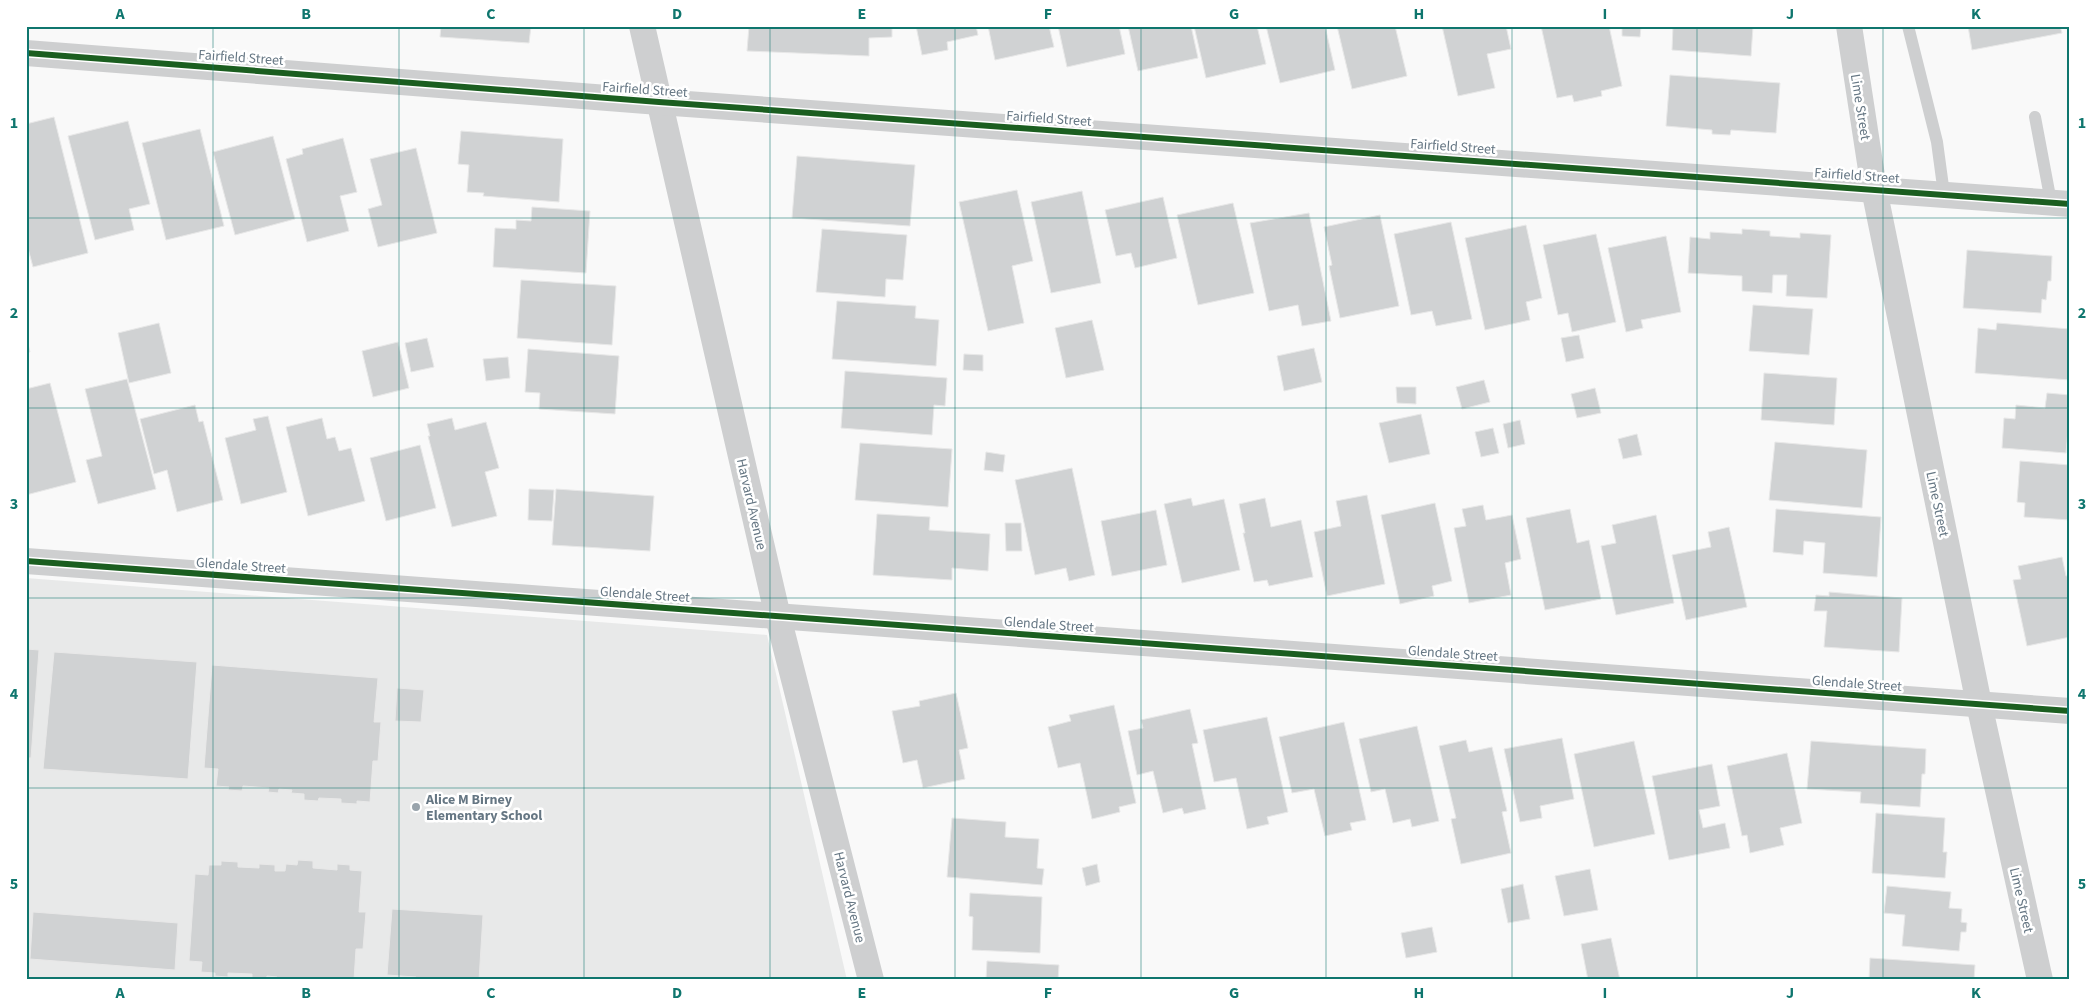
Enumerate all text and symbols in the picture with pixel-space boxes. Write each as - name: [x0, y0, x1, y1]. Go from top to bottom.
- text: A: [114, 3, 125, 25]
- text: B: [301, 3, 311, 25]
- text: C: [486, 3, 496, 25]
- text: D: [672, 3, 682, 25]
- text: E: [858, 3, 866, 25]
- text: F: [1044, 3, 1052, 25]
- text: G: [1229, 3, 1239, 25]
- text: H: [1414, 3, 1424, 25]
- text: I: [1603, 3, 1607, 25]
- text: J: [1786, 3, 1794, 25]
- text: K: [1971, 3, 1981, 25]
- street label: Fairfield Street: [198, 45, 285, 71]
- street label: Lime Street: [1845, 73, 1875, 142]
- street label: Fairfield Street: [602, 77, 689, 103]
- street label: Fairfield Street: [1006, 106, 1093, 132]
- text: 1: [10, 112, 18, 134]
- text: 1: [2078, 112, 2086, 134]
- street label: Fairfield Street: [1410, 134, 1497, 160]
- street label: Fairfield Street: [1814, 163, 1901, 189]
- text: 2: [10, 302, 18, 324]
- text: 2: [2078, 302, 2086, 324]
- street label: Harvard Avenue: [731, 457, 771, 552]
- street label: Lime Street: [1920, 470, 1954, 539]
- text: 3: [10, 493, 18, 515]
- text: 3: [2078, 493, 2086, 515]
- street label: Glendale Street: [195, 553, 287, 579]
- street label: Glendale Street: [599, 582, 691, 608]
- street label: Glendale Street: [1003, 612, 1095, 638]
- street label: Glendale Street: [1407, 641, 1499, 667]
- street label: Glendale Street: [1811, 671, 1903, 697]
- text: 4: [10, 683, 19, 705]
- text: 4: [2078, 683, 2087, 705]
- place label: Alice M Birney Elementary School: [425, 790, 542, 826]
- marker: Alice M Birney Elementary School: [410, 801, 422, 813]
- street label: Harvard Avenue: [828, 850, 870, 945]
- street label: Lime Street: [2004, 865, 2038, 935]
- text: 5: [10, 873, 18, 895]
- text: 5: [2078, 873, 2086, 895]
- text: A: [114, 982, 125, 1004]
- text: B: [301, 982, 311, 1004]
- text: C: [486, 982, 496, 1004]
- text: D: [672, 982, 682, 1004]
- text: E: [858, 982, 866, 1004]
- text: F: [1044, 982, 1052, 1004]
- text: G: [1229, 982, 1239, 1004]
- text: H: [1414, 982, 1424, 1004]
- text: I: [1603, 982, 1607, 1004]
- text: J: [1786, 982, 1794, 1004]
- text: K: [1971, 982, 1981, 1004]

